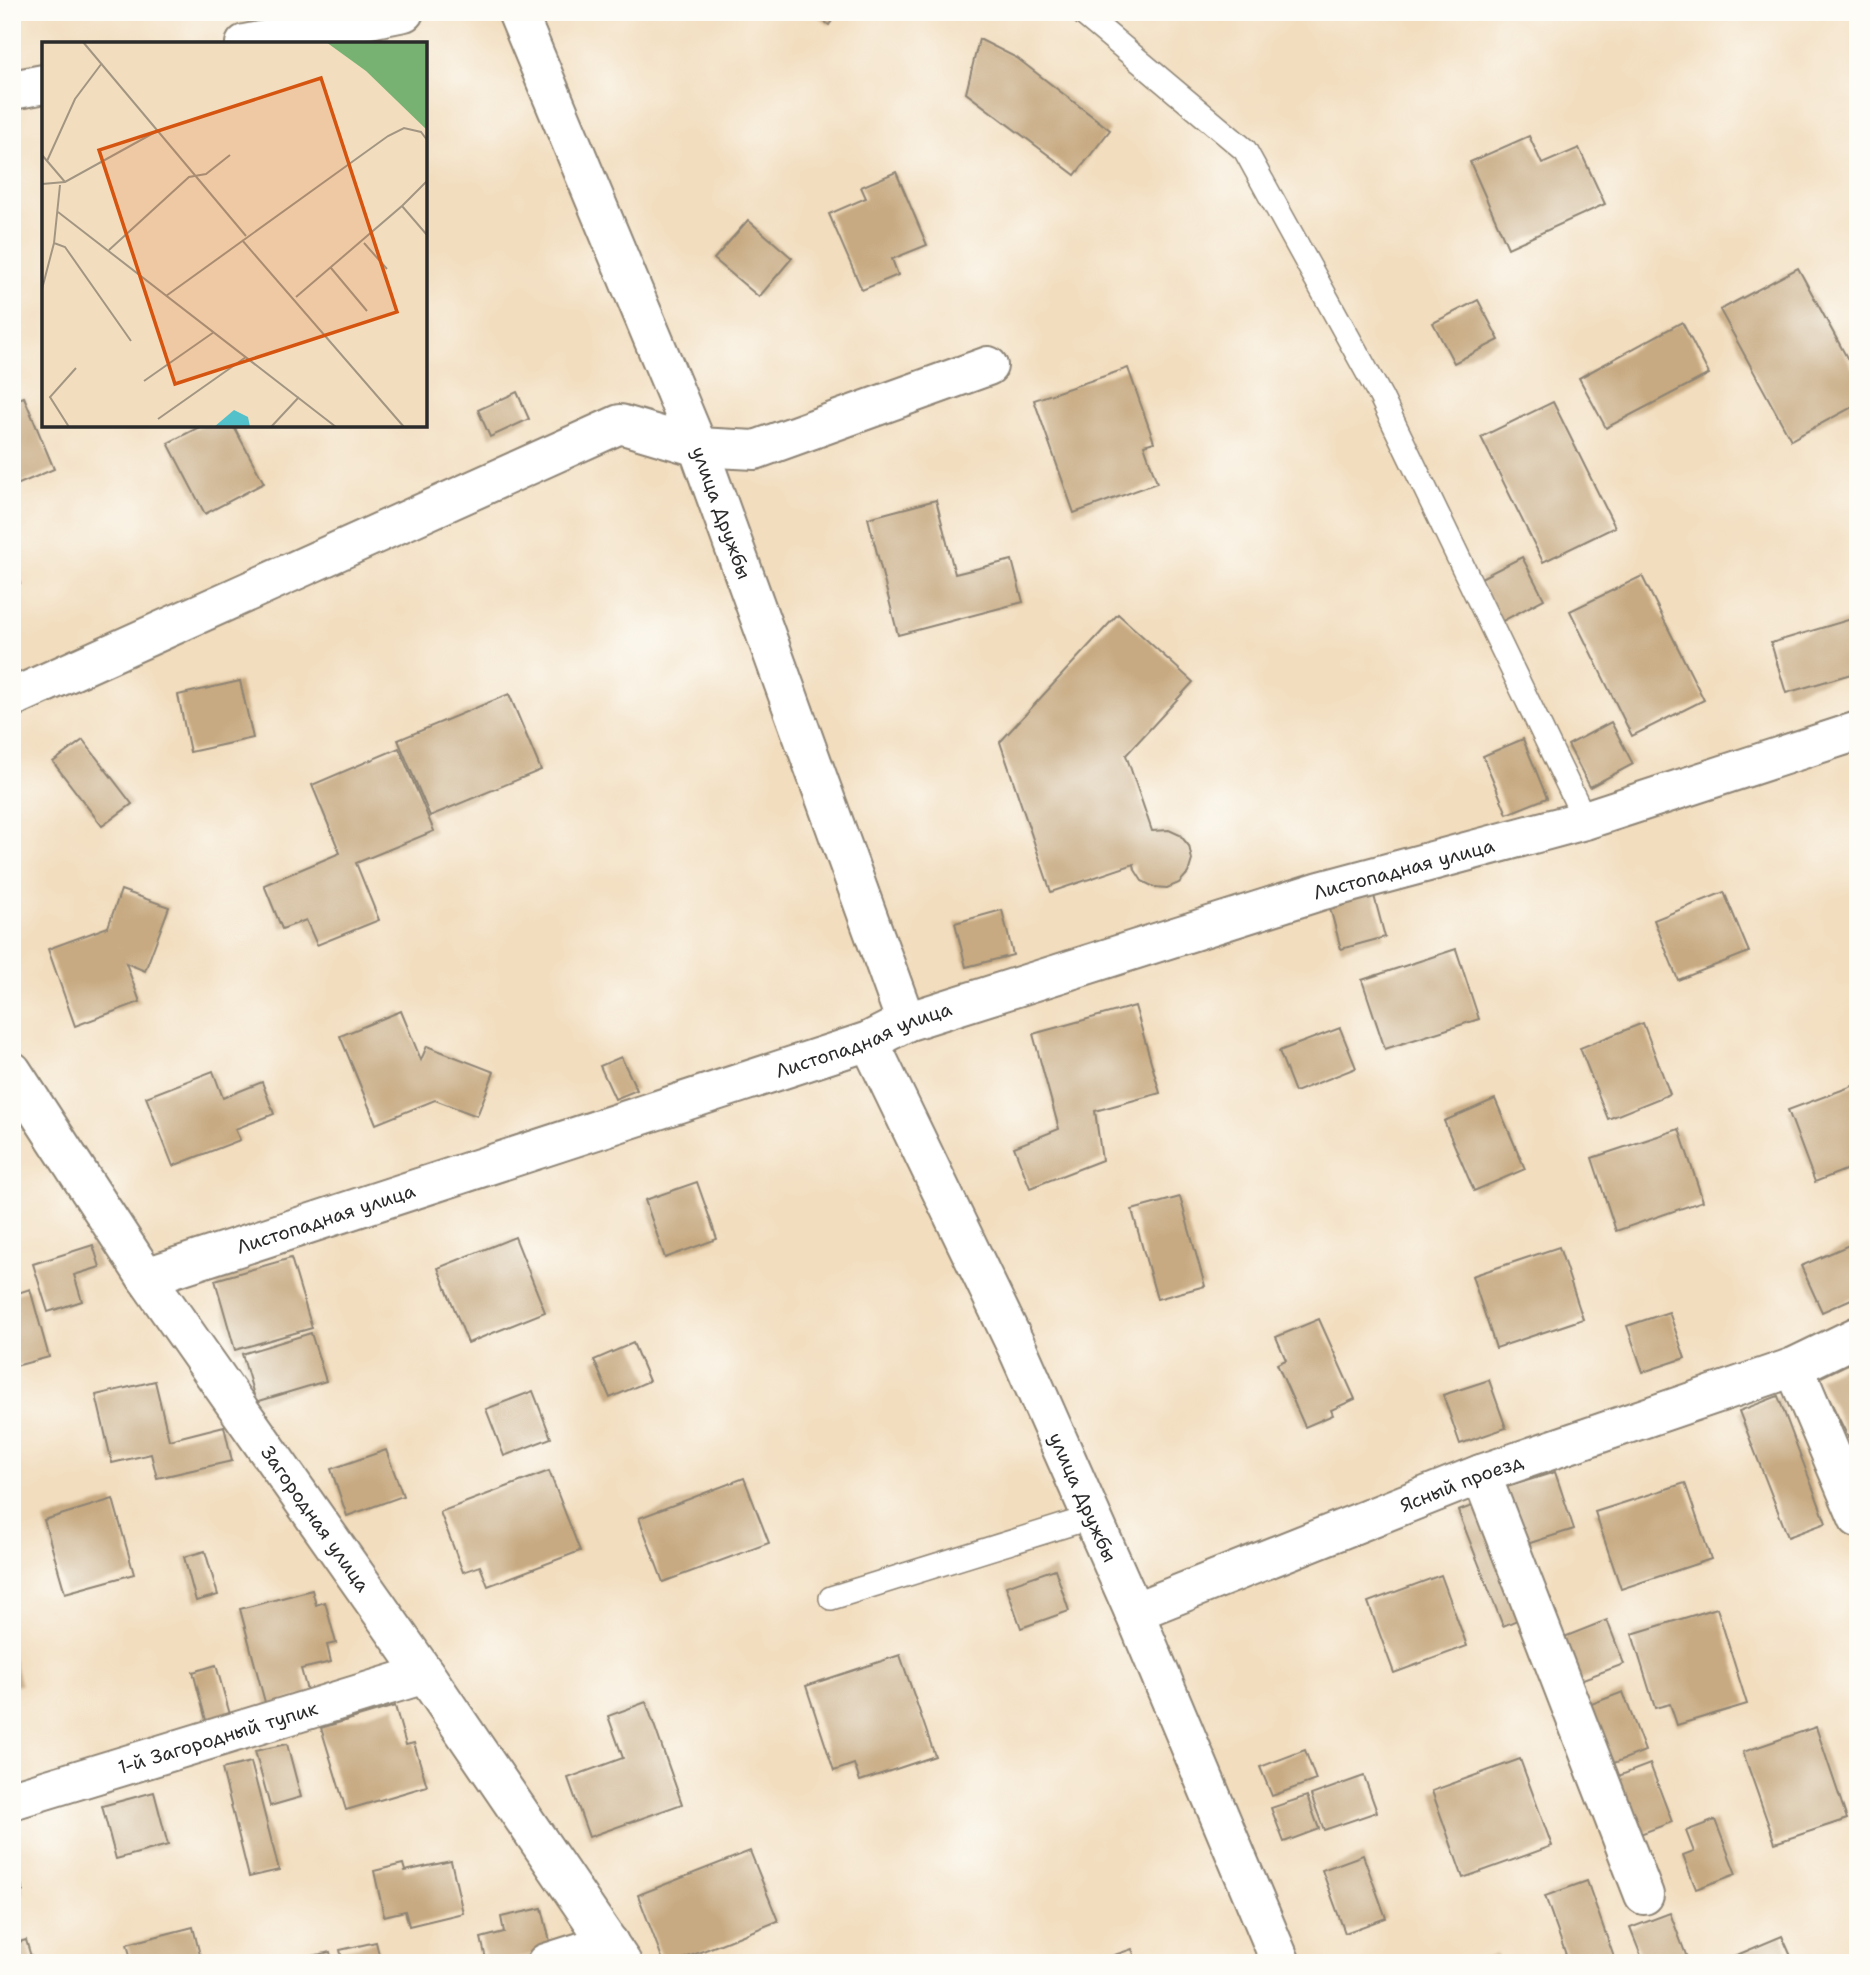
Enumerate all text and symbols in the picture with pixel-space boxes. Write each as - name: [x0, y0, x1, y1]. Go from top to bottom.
- inset map: [42, 42, 427, 427]
- street label: улица Дружбы: [686, 443, 757, 582]
- street label: Листопадная улица: [1310, 832, 1497, 905]
- street label: Листопадная улица: [772, 996, 955, 1083]
- street label: Листопадная улица: [233, 1177, 418, 1259]
- street label: улица Дружбы: [1044, 1428, 1123, 1566]
- street label: Загородная улица: [256, 1441, 376, 1597]
- street label: Ясный проезд: [1396, 1448, 1526, 1518]
- street label: 1-й Загородный тупик: [115, 1695, 321, 1779]

